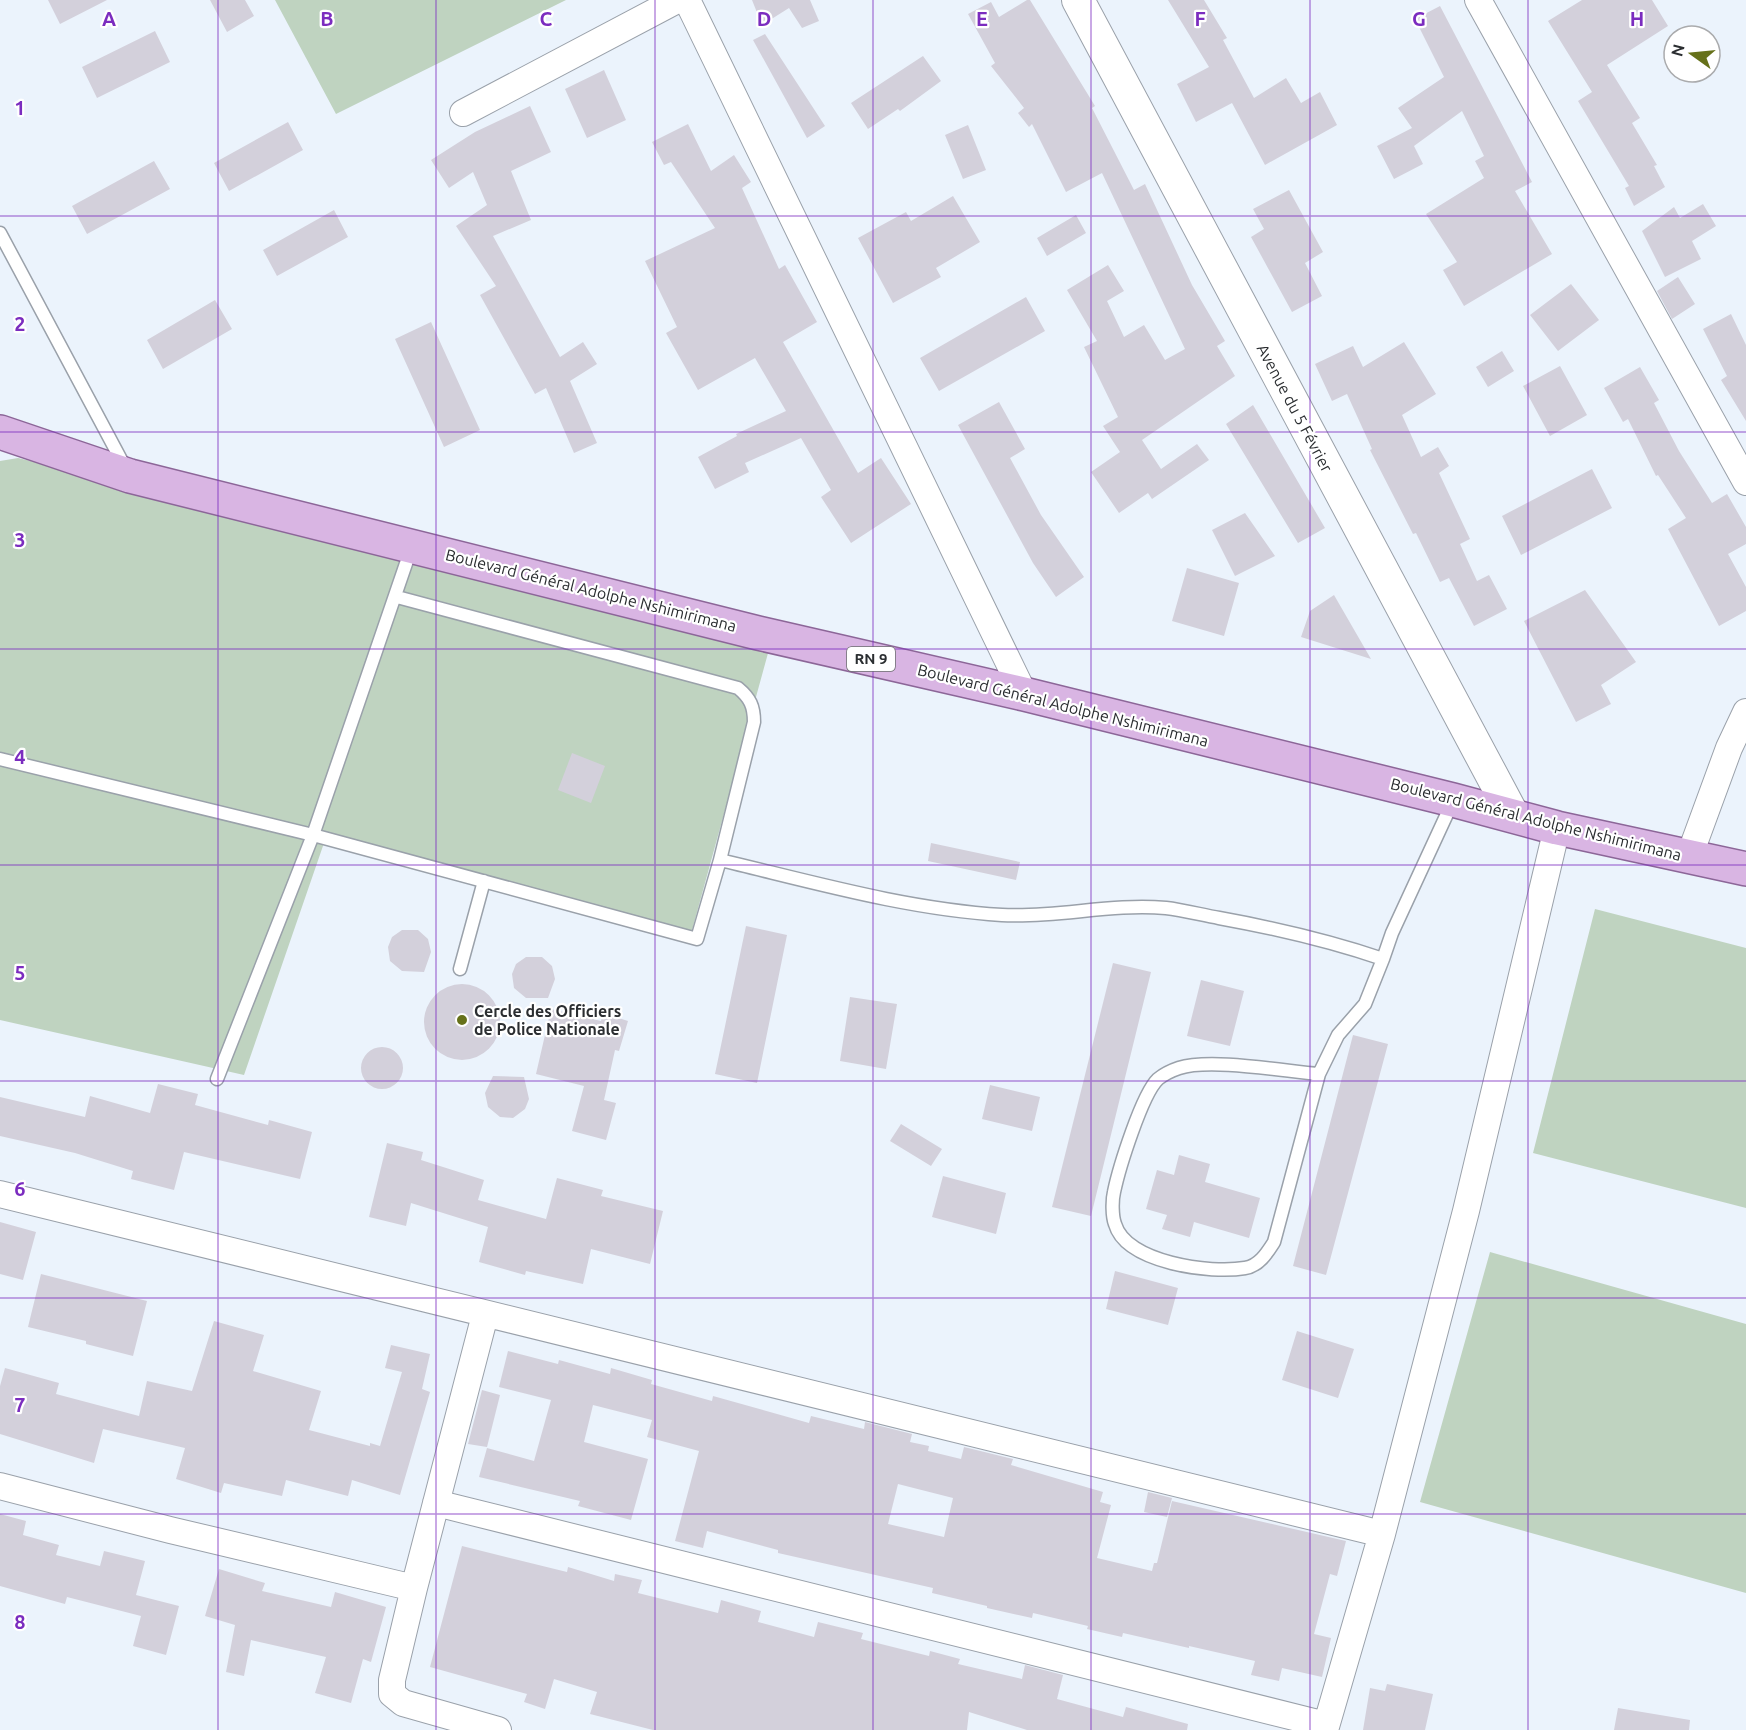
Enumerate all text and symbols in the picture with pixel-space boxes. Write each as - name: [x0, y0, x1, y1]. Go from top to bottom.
- text: A: [102, 7, 116, 30]
- text: B: [320, 7, 334, 30]
- text: C: [540, 7, 553, 30]
- text: D: [757, 7, 771, 30]
- text: E: [976, 7, 988, 30]
- text: F: [1194, 7, 1206, 30]
- text: G: [1412, 7, 1426, 30]
- text: H: [1630, 7, 1644, 30]
- north arrow: [1662, 24, 1722, 84]
- text: N: [1667, 42, 1688, 58]
- text: 1: [14, 96, 26, 119]
- text: 2: [14, 312, 26, 335]
- street label: Avenue du 5 Février: [1254, 341, 1336, 475]
- text: 3: [14, 528, 26, 551]
- street label: Boulevard Général Adolphe Nshimirimana: [444, 545, 738, 635]
- road number: RN 9: [847, 647, 895, 671]
- street label: Boulevard Général Adolphe Nshimirimana: [916, 660, 1210, 750]
- text: 4: [14, 745, 26, 768]
- street label: Boulevard Général Adolphe Nshimirimana: [1389, 774, 1683, 864]
- text: 5: [14, 961, 26, 984]
- place label: Cercle des Officiers de Police Nationale: [474, 1002, 621, 1038]
- marker: Cercle des Officiers de Police Nationale: [455, 1013, 469, 1027]
- text: 6: [14, 1177, 26, 1200]
- text: 7: [14, 1393, 26, 1416]
- text: 8: [14, 1610, 26, 1633]

